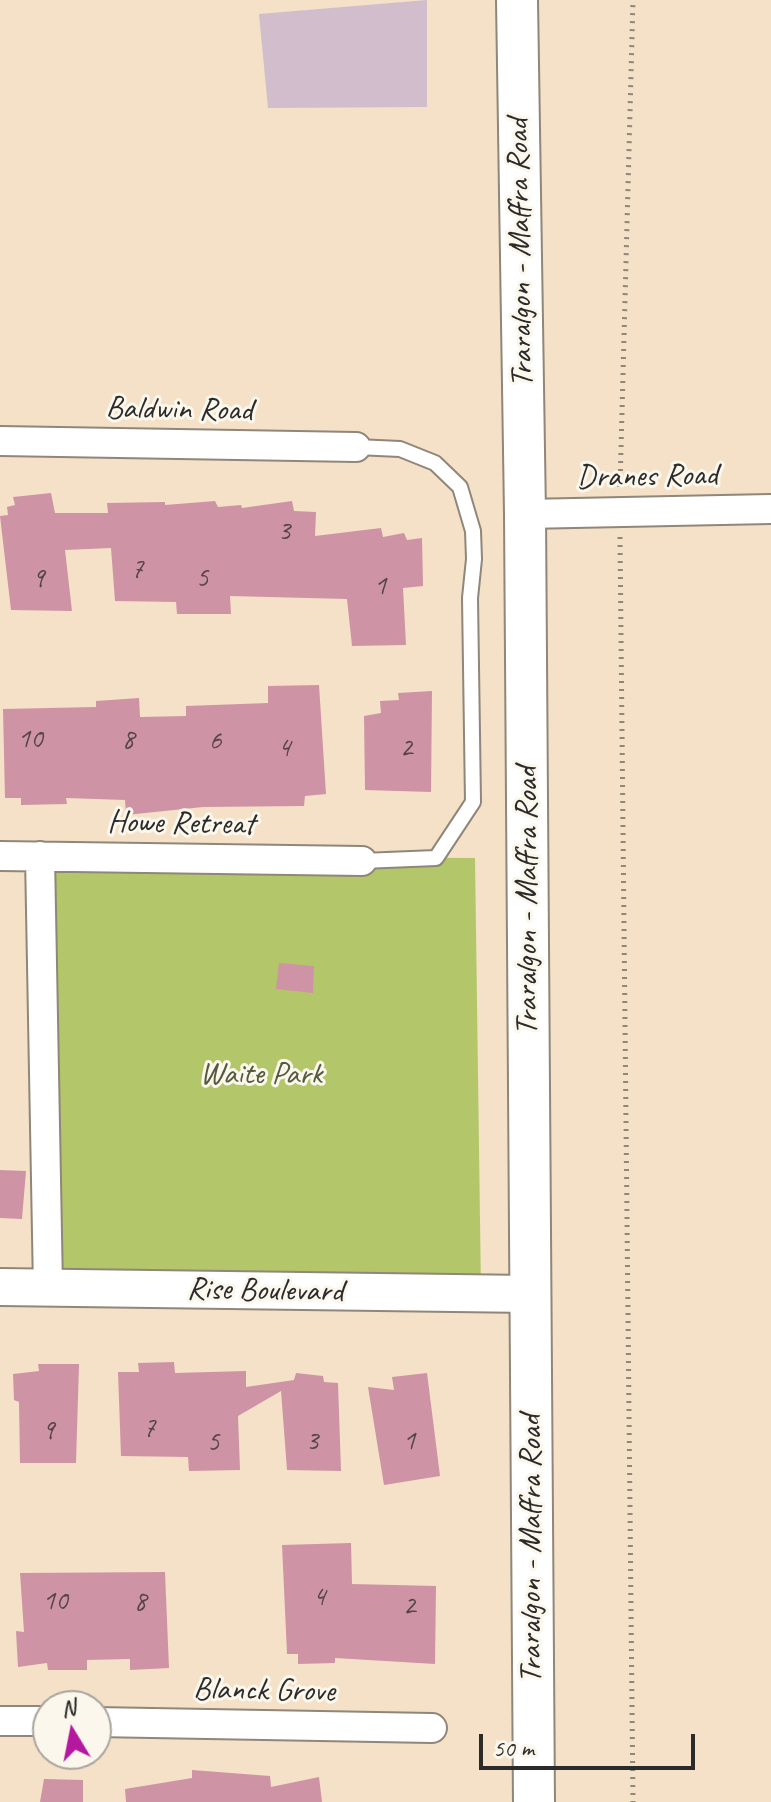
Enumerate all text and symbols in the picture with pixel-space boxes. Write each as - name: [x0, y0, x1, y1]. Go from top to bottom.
- street label: Traralgon - Maffra Road: [499, 118, 543, 388]
- street label: Baldwin Road: [105, 390, 253, 430]
- street label: Dranes Road: [576, 457, 718, 497]
- house number: 3: [278, 515, 290, 549]
- house number: 7: [131, 553, 143, 587]
- house number: 5: [196, 562, 208, 596]
- house number: 9: [32, 563, 44, 597]
- house number: 1: [374, 570, 386, 604]
- house number: 10: [17, 723, 43, 757]
- house number: 8: [122, 724, 134, 758]
- house number: 6: [209, 725, 221, 759]
- house number: 4: [278, 732, 290, 766]
- house number: 2: [400, 732, 412, 766]
- street label: Traralgon - Maffra Road: [509, 767, 547, 1035]
- street label: Howe Retreat: [107, 804, 255, 844]
- park label: Waite Park: [200, 1056, 322, 1094]
- street label: Rise Boulevard: [186, 1270, 344, 1312]
- house number: 7: [143, 1412, 155, 1446]
- house number: 9: [42, 1415, 54, 1449]
- street label: Traralgon - Maffra Road: [513, 1415, 551, 1683]
- house number: 3: [306, 1425, 318, 1459]
- house number: 1: [403, 1425, 415, 1459]
- house number: 5: [207, 1426, 219, 1460]
- house number: 4: [313, 1581, 325, 1615]
- house number: 10: [42, 1585, 68, 1619]
- house number: 8: [134, 1586, 146, 1620]
- house number: 2: [403, 1590, 415, 1624]
- street label: Blanck Grove: [193, 1671, 335, 1711]
- north arrow: [32, 1690, 112, 1770]
- text: N: [59, 1693, 77, 1723]
- scale bar: [483, 1718, 699, 1768]
- text: 50 m: [493, 1733, 534, 1763]

